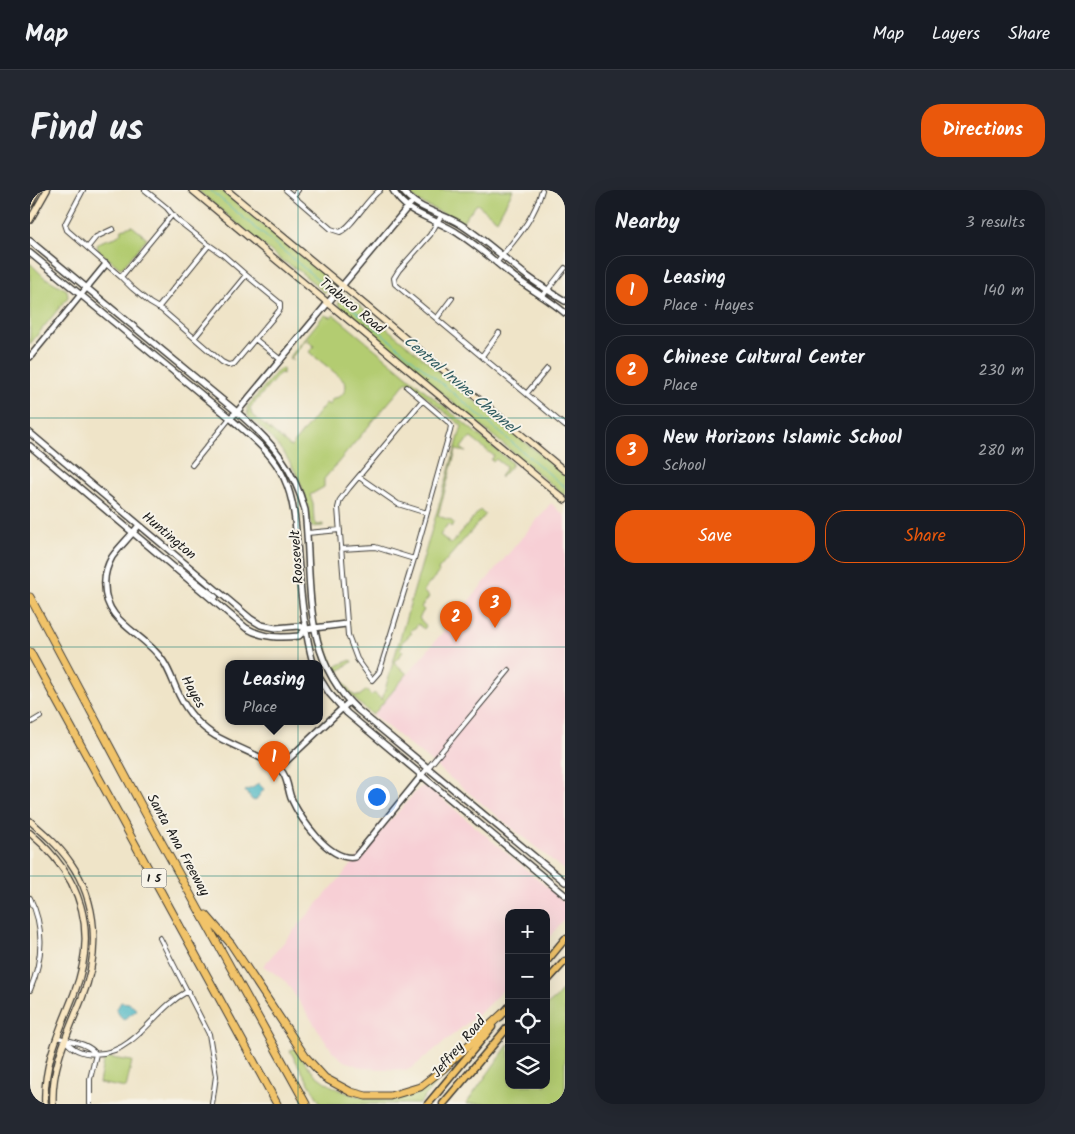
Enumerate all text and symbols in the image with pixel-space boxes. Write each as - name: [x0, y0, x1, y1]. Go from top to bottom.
- text: Map: [25, 15, 68, 54]
- text: Map: [873, 20, 904, 49]
- text: Layers: [932, 20, 980, 49]
- text: Share: [1008, 20, 1050, 49]
- text: Find us: [30, 102, 143, 158]
- button: Directions: [921, 104, 1045, 157]
- text: Nearby: [615, 206, 680, 239]
- text: 3 results: [966, 210, 1025, 235]
- text: Leasing: [663, 263, 726, 293]
- street label: Trabuco Road: [314, 273, 390, 340]
- text: 1: [630, 278, 634, 303]
- text: 140 m: [983, 278, 1024, 303]
- text: Place · Hayes: [663, 293, 754, 318]
- water label: Central Irvine Channel: [398, 330, 525, 442]
- text: Chinese Cultural Center: [663, 343, 865, 373]
- text: 2: [627, 358, 637, 383]
- text: 230 m: [978, 358, 1024, 383]
- text: Place: [663, 373, 697, 398]
- text: New Horizons Islamic School: [663, 423, 902, 453]
- text: 3: [628, 438, 636, 463]
- text: 280 m: [978, 438, 1024, 463]
- text: School: [663, 453, 706, 478]
- street label: Huntington: [137, 506, 201, 566]
- button: Save: [615, 510, 815, 563]
- button: Share: [825, 510, 1025, 563]
- street label: Roosevelt: [284, 529, 310, 585]
- pin: 3: [479, 587, 511, 628]
- pin: 2: [440, 601, 472, 642]
- popup: [225, 660, 323, 725]
- text: Leasing: [243, 665, 305, 695]
- street label: Hayes: [175, 671, 211, 713]
- text: Place: [243, 695, 277, 720]
- pin: 1: [258, 741, 290, 782]
- your location: [364, 784, 390, 810]
- street label: Santa Ana Freeway: [141, 790, 216, 901]
- road number: I 5: [142, 868, 166, 888]
- map controls: [505, 909, 550, 1089]
- button: +: [505, 909, 550, 954]
- button: −: [505, 954, 550, 999]
- button: locate: [505, 999, 550, 1044]
- street label: Jeffrey Road: [427, 1011, 492, 1083]
- button: layers: [505, 1044, 550, 1089]

